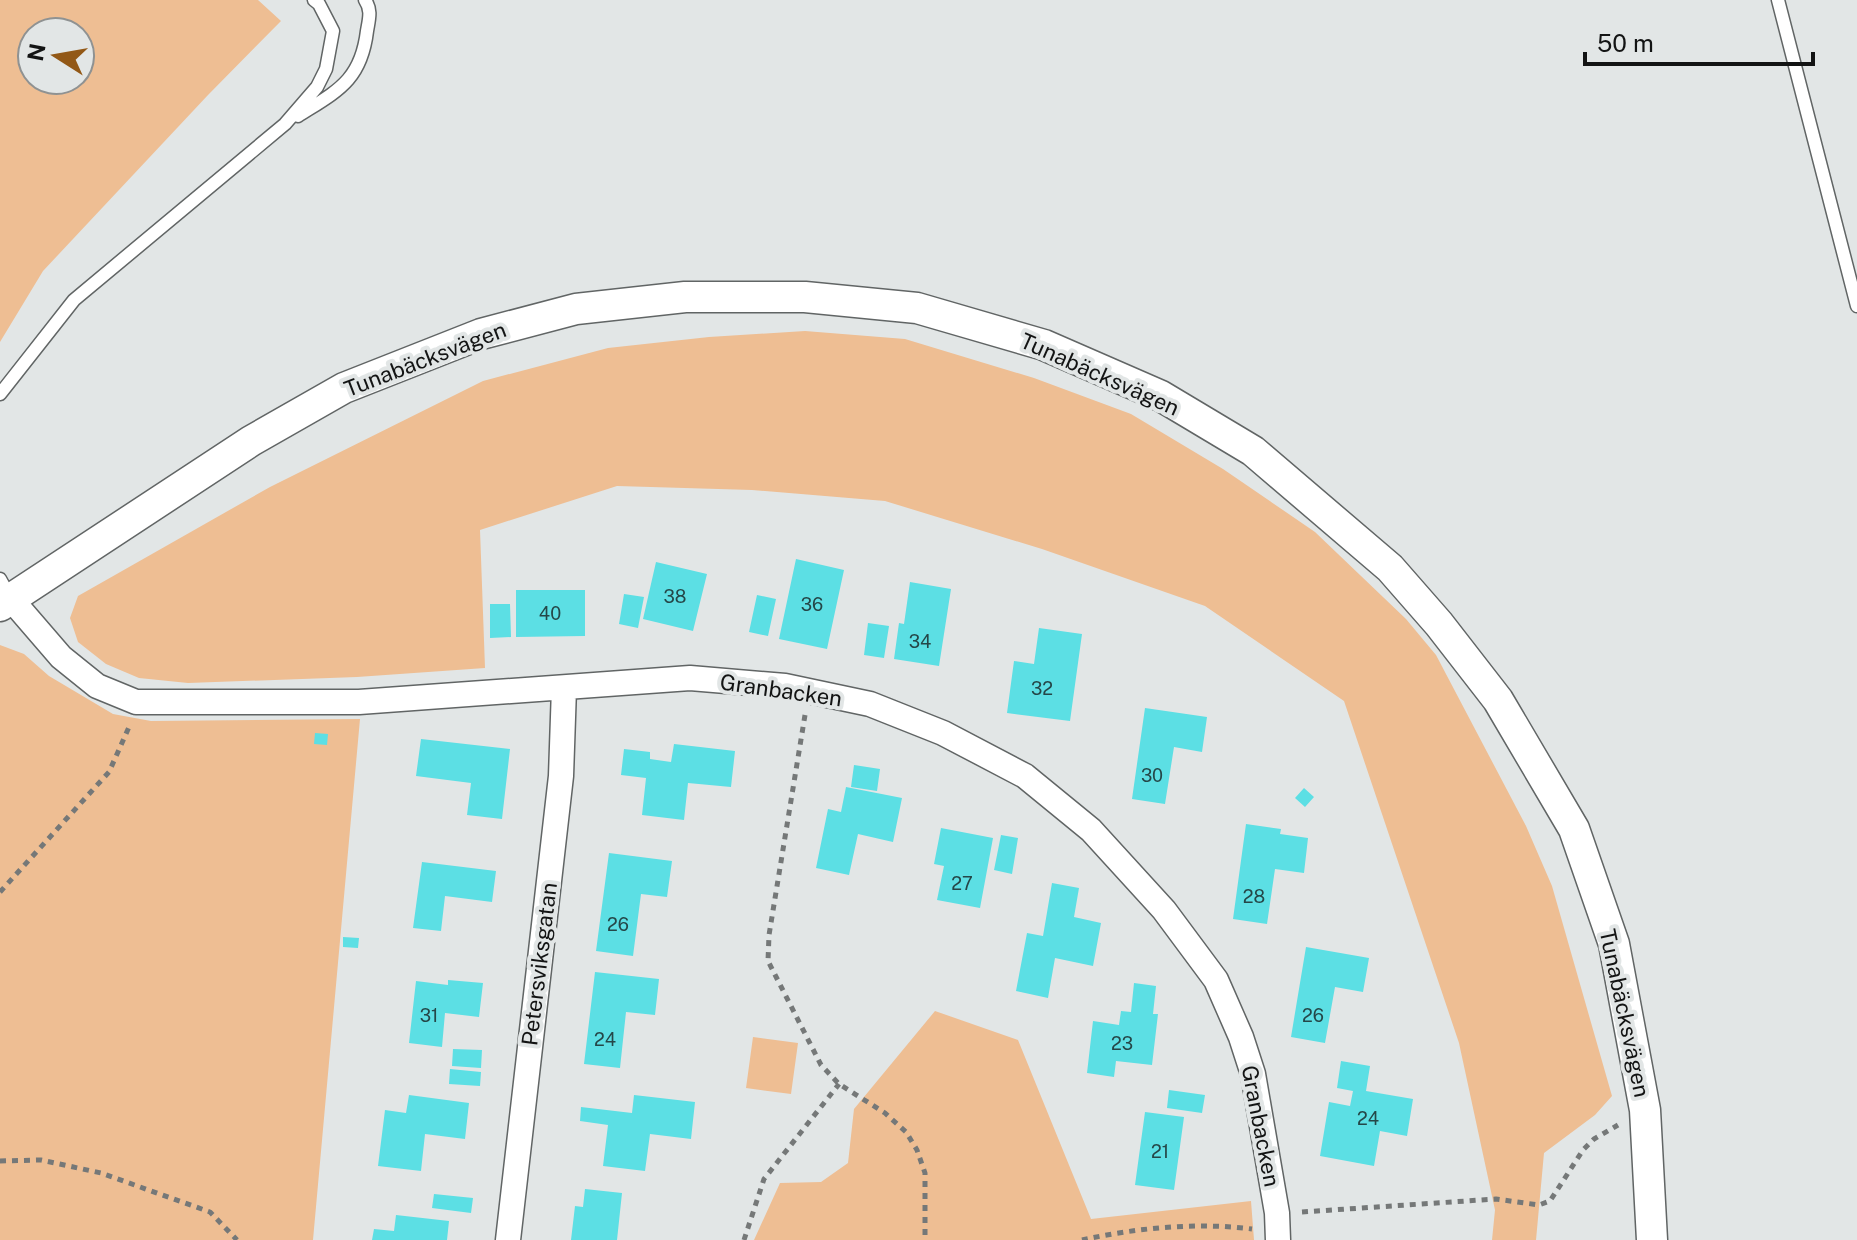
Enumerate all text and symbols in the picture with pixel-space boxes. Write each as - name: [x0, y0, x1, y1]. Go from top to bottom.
- north arrow: [16, 16, 96, 96]
- scale bar: [1585, 16, 1813, 66]
- text: 50 m: [1597, 29, 1654, 57]
- text: N: [22, 41, 51, 63]
- street label: Tunabäcksvägen: [340, 316, 510, 402]
- street label: Tunabäcksvägen: [1017, 327, 1183, 421]
- house number: 38: [664, 586, 686, 607]
- house number: 36: [801, 594, 823, 615]
- house number: 40: [539, 603, 561, 624]
- house number: 34: [909, 631, 931, 652]
- street label: Granbacken: [718, 669, 844, 711]
- house number: 32: [1031, 678, 1053, 699]
- house number: 30: [1141, 765, 1163, 786]
- house number: 27: [951, 873, 973, 894]
- street label: Petersviksgatan: [516, 881, 562, 1047]
- house number: 28: [1243, 886, 1265, 907]
- house number: 26: [607, 914, 629, 935]
- street label: Tunabäcksvägen: [1594, 927, 1656, 1099]
- house number: 31: [420, 1005, 438, 1026]
- house number: 26: [1302, 1005, 1324, 1026]
- house number: 24: [594, 1029, 616, 1050]
- house number: 23: [1111, 1033, 1133, 1054]
- street label: Granbacken: [1236, 1063, 1286, 1189]
- house number: 24: [1357, 1108, 1379, 1129]
- house number: 21: [1151, 1141, 1169, 1162]

